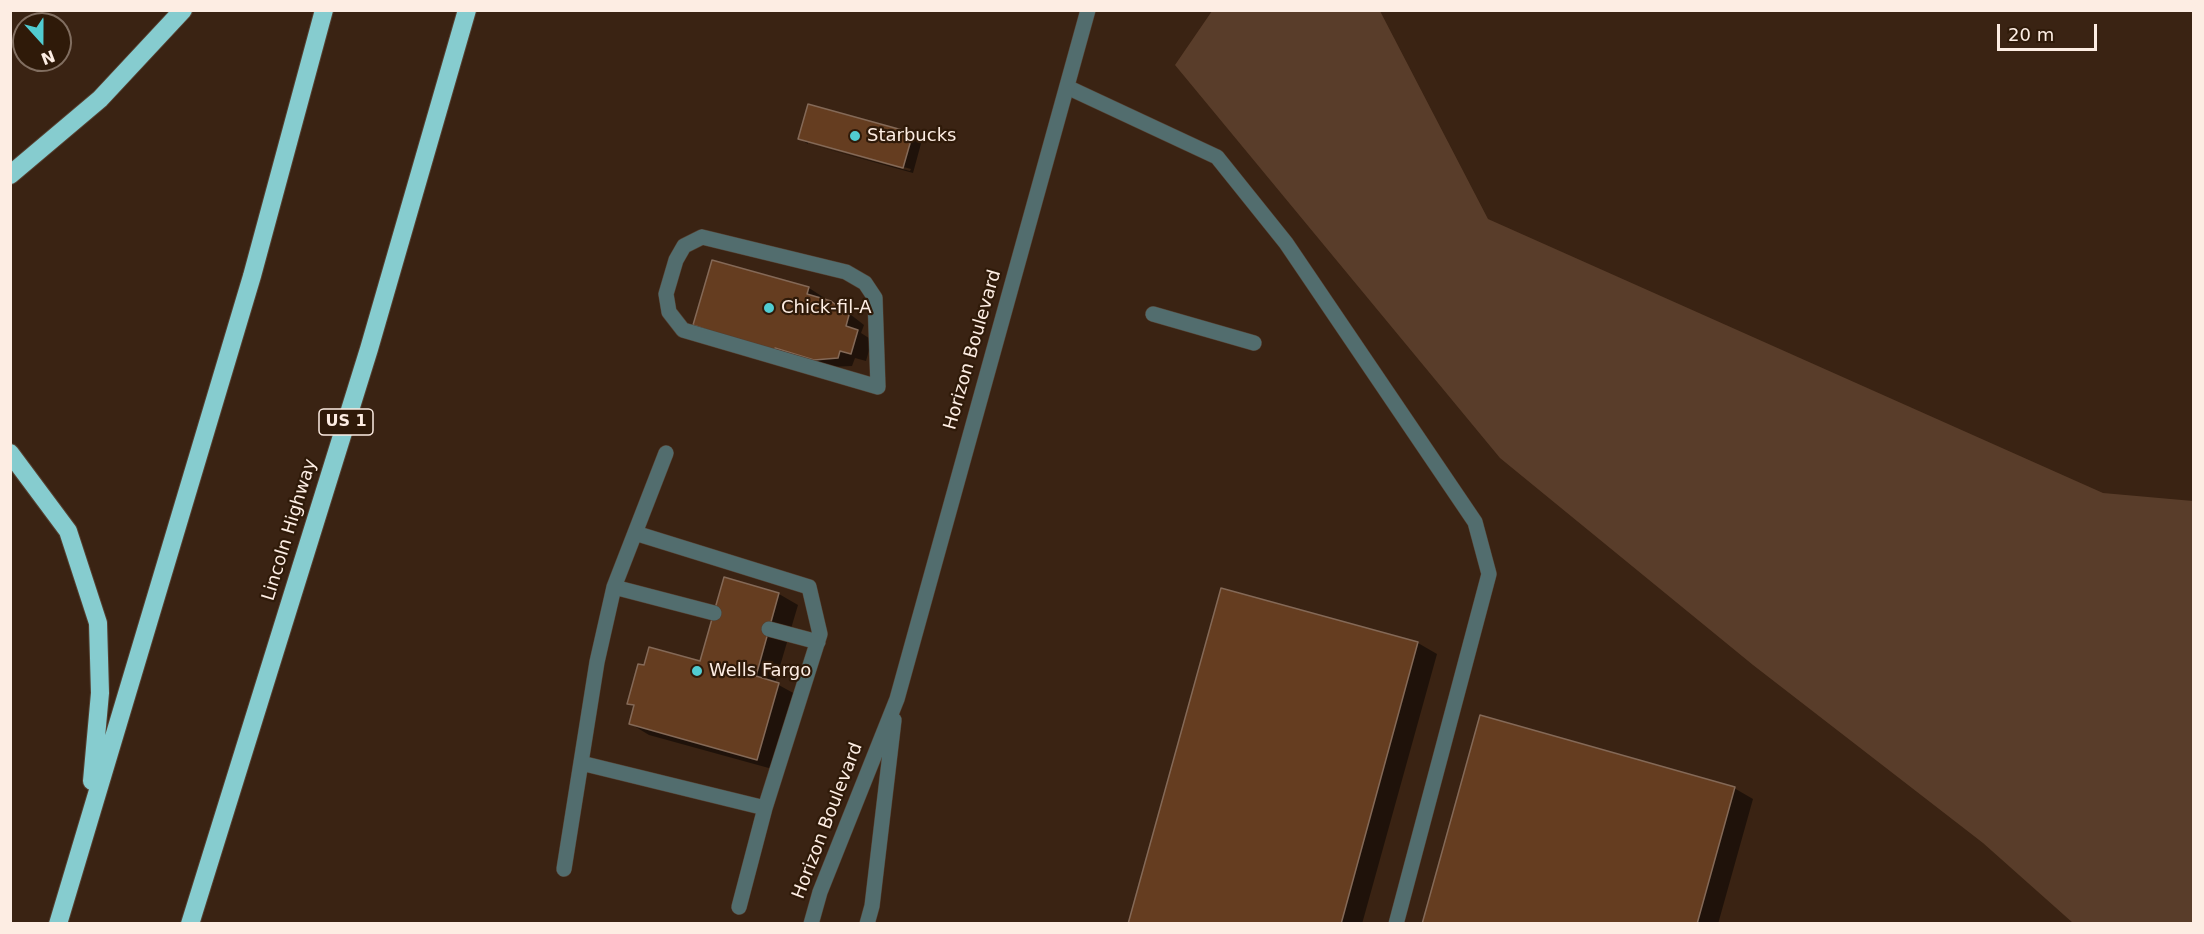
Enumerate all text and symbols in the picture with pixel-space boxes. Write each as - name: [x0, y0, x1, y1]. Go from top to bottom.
- north arrow: [12, 12, 72, 72]
- scale bar: [2000, 12, 2100, 50]
- text: 20 m: [2008, 24, 2054, 45]
- text: N: [38, 46, 58, 69]
- place label: Starbucks: [867, 125, 956, 147]
- marker: Starbucks: [848, 129, 862, 143]
- street label: Horizon Boulevard: [940, 267, 1006, 433]
- place label: Chick-fil-A: [781, 297, 872, 319]
- marker: Chick-fil-A: [762, 301, 776, 315]
- road number: US 1: [319, 409, 373, 435]
- street label: Lincoln Highway: [258, 456, 322, 604]
- place label: Wells Fargo: [709, 660, 811, 682]
- marker: Wells Fargo: [690, 664, 704, 678]
- street label: Horizon Boulevard: [788, 740, 868, 902]

